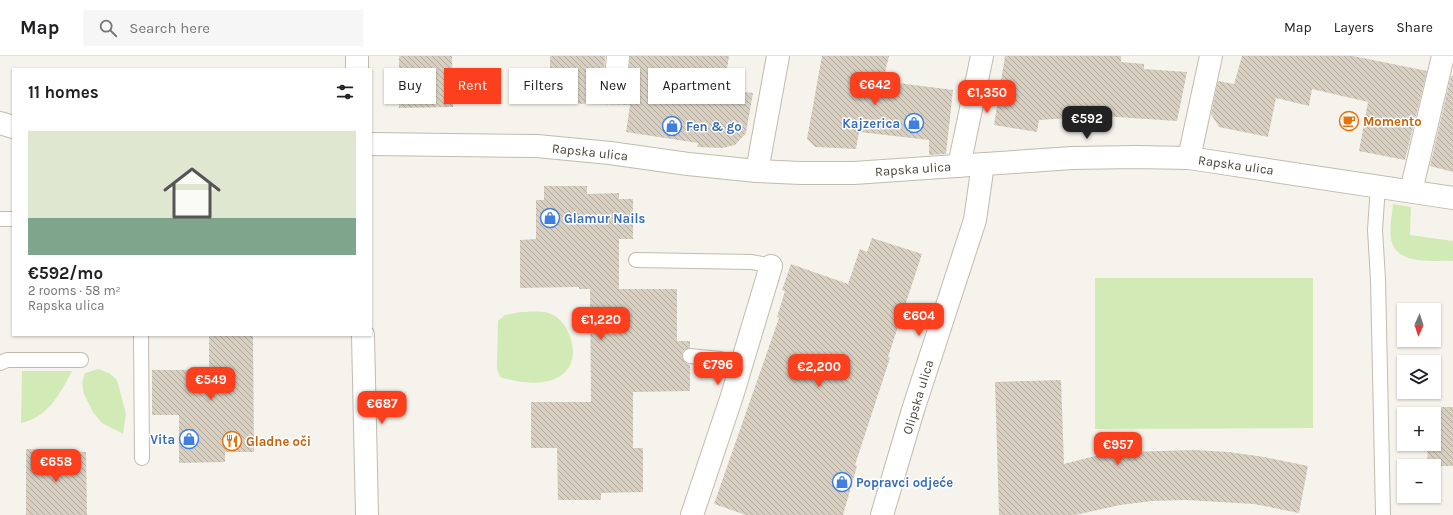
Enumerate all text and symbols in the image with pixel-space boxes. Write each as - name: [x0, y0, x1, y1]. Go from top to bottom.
- search box: [83, 10, 363, 46]
- text: Map: [20, 17, 59, 39]
- icon: search: [97, 17, 119, 39]
- text: Search here: [129, 19, 210, 37]
- text: Map: [1284, 19, 1312, 36]
- text: Layers: [1334, 19, 1374, 36]
- text: Share: [1396, 19, 1433, 36]
- chip: Buy: [384, 68, 436, 104]
- chip: Rent: [444, 68, 501, 104]
- chip: Filters: [509, 68, 578, 104]
- chip: New: [586, 68, 640, 104]
- chip: Apartment: [648, 68, 745, 104]
- pin: €642: [851, 72, 899, 106]
- text: €642: [859, 77, 891, 92]
- pin: €1,350: [954, 80, 1020, 114]
- icon: filters: [334, 81, 356, 103]
- text: 11 homes: [28, 82, 99, 102]
- text: €1,350: [967, 85, 1007, 100]
- pin: €592: [1063, 106, 1111, 140]
- cafe icon: Momento: [1338, 110, 1360, 132]
- text: €592: [1071, 111, 1103, 126]
- shop icon: Kajzerica: [903, 112, 925, 134]
- place label: Momento: [1363, 114, 1422, 129]
- shop icon: Fen & go: [661, 115, 683, 137]
- place label: Kajzerica: [842, 116, 900, 131]
- place label: Fen & go: [686, 119, 742, 134]
- street label: Rapska ulica: [551, 141, 629, 163]
- street label: Rapska ulica: [1197, 152, 1275, 178]
- icon: home: [156, 157, 228, 229]
- street label: Rapska ulica: [874, 159, 952, 179]
- shop icon: Glamur Nails: [539, 207, 561, 229]
- place label: Glamur Nails: [564, 211, 645, 226]
- text: €592/mo: [28, 263, 103, 283]
- text: 2 rooms · 58 m²: [28, 283, 121, 298]
- text: Rapska ulica: [28, 298, 104, 313]
- pin: €604: [895, 303, 943, 337]
- north arrow: [1397, 303, 1441, 347]
- map controls: [1397, 303, 1441, 503]
- pin: €1,220: [568, 307, 634, 341]
- text: €604: [903, 308, 935, 323]
- text: €1,220: [581, 312, 621, 327]
- pin: €796: [694, 352, 742, 386]
- pin: €2,200: [786, 354, 852, 388]
- button: layers: [1397, 355, 1441, 399]
- text: €796: [703, 357, 733, 372]
- street label: Olipska ulica: [900, 358, 936, 436]
- text: €2,200: [797, 359, 841, 374]
- pin: €549: [187, 367, 235, 401]
- text: €549: [195, 372, 227, 387]
- pin: €687: [358, 391, 406, 425]
- text: €687: [367, 396, 398, 411]
- button: +: [1397, 407, 1441, 451]
- shop icon: Vita: [178, 428, 200, 450]
- restaurant icon: Gladne oči: [221, 430, 243, 452]
- place label: Vita: [150, 432, 175, 447]
- pin: €957: [1094, 432, 1142, 466]
- place label: Gladne oči: [246, 434, 311, 449]
- text: €957: [1103, 437, 1133, 452]
- pin: €658: [32, 449, 80, 483]
- text: €658: [40, 454, 72, 469]
- button: −: [1397, 459, 1441, 503]
- shop icon: Popravci odjeće: [831, 471, 853, 493]
- place label: Popravci odjeće: [856, 475, 953, 490]

